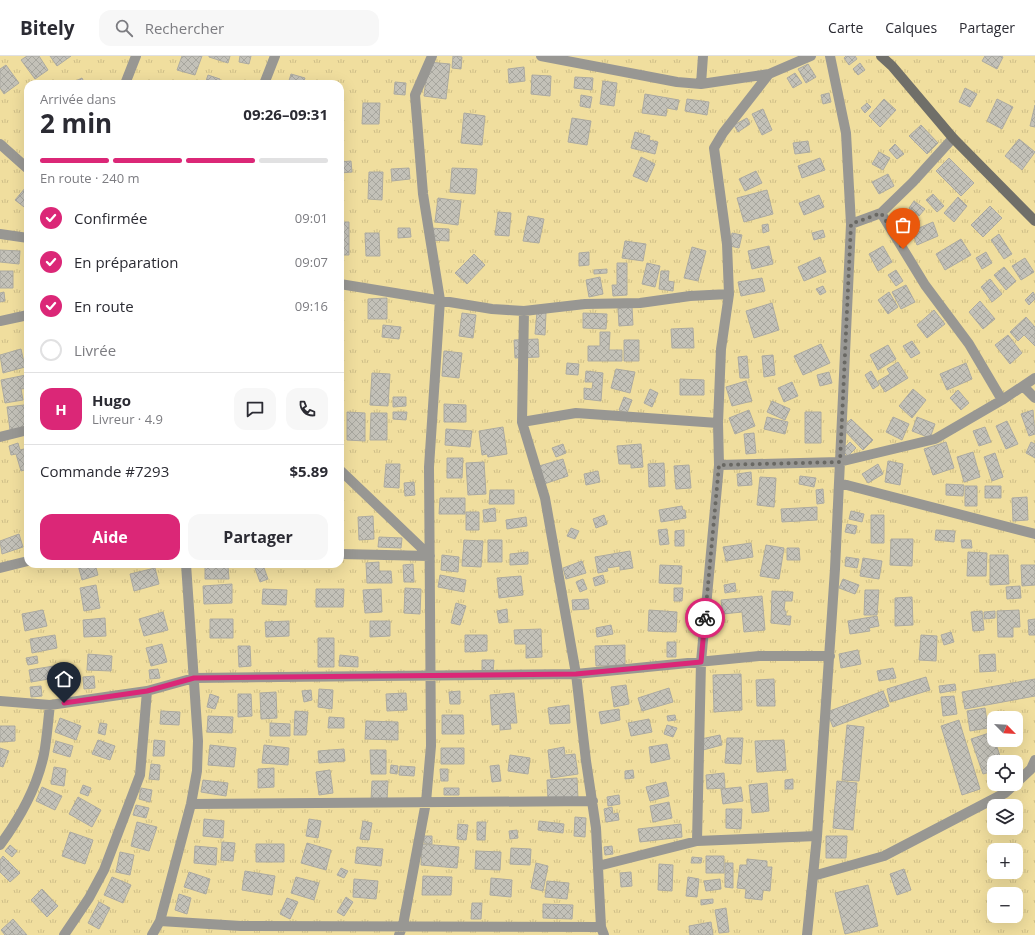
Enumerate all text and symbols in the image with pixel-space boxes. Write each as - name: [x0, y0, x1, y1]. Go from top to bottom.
- search box: [99, 10, 379, 46]
- text: Bitely: [20, 15, 75, 41]
- icon: search: [113, 17, 135, 39]
- text: Rechercher: [145, 18, 224, 38]
- text: Carte: [828, 18, 863, 37]
- text: Calques: [885, 18, 937, 37]
- text: Partager: [959, 18, 1015, 37]
- text: Arrivée dans: [40, 90, 116, 108]
- text: 09:26–09:31: [243, 104, 328, 124]
- text: 2 min: [40, 105, 112, 141]
- text: En route · 240 m: [40, 169, 140, 187]
- icon: check: [40, 207, 62, 229]
- text: Confirmée: [74, 208, 147, 228]
- pin: [886, 208, 920, 249]
- text: 09:01: [295, 209, 328, 227]
- icon: bag: [892, 214, 914, 236]
- icon: check: [40, 251, 62, 273]
- text: En préparation: [74, 252, 179, 272]
- text: 09:07: [295, 253, 328, 271]
- icon: check: [40, 295, 62, 317]
- text: En route: [74, 296, 134, 316]
- text: 09:16: [295, 297, 328, 315]
- text: Livrée: [74, 340, 116, 360]
- button: chat: [234, 388, 276, 430]
- button: phone: [286, 388, 328, 430]
- text: Hugo: [92, 390, 131, 410]
- text: H: [55, 399, 67, 419]
- text: Livreur · 4.9: [92, 410, 163, 428]
- text: Commande #7293: [40, 461, 169, 481]
- text: $5.89: [289, 461, 328, 481]
- button: Aide: [40, 514, 180, 560]
- button: Partager: [188, 514, 328, 560]
- courier: [685, 598, 725, 638]
- icon: bike: [694, 607, 716, 629]
- pin: [47, 662, 81, 703]
- icon: home: [53, 668, 75, 690]
- north arrow: [987, 711, 1023, 747]
- map controls: [987, 711, 1023, 923]
- button: locate: [987, 755, 1023, 791]
- button: layers: [987, 799, 1023, 835]
- button: +: [987, 843, 1023, 879]
- button: −: [987, 887, 1023, 923]

